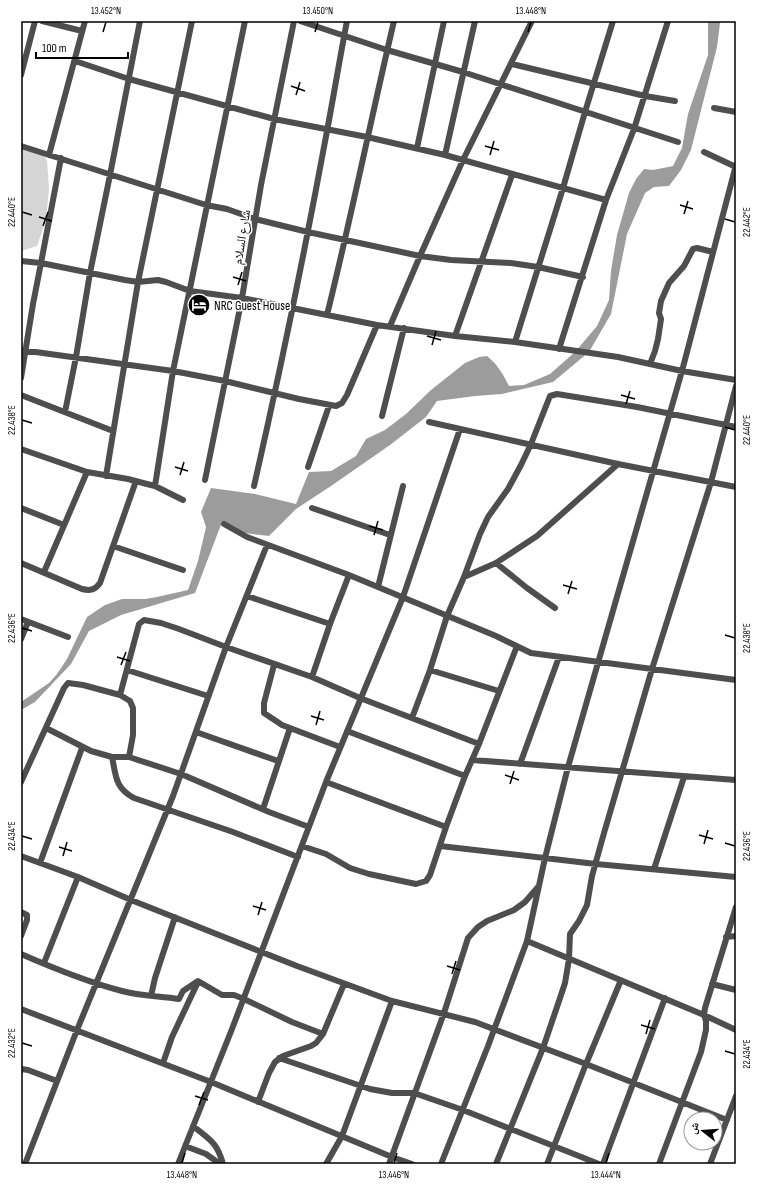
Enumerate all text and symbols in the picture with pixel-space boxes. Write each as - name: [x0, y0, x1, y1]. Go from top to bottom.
- text: 13.452°N: [91, 5, 121, 17]
- text: 13.450°N: [303, 5, 333, 17]
- text: 13.448°N: [516, 5, 546, 17]
- scale bar: [36, 34, 128, 60]
- text: 100 m: [42, 41, 67, 56]
- text: 22.440°E: [6, 197, 18, 227]
- text: 22.442°E: [741, 207, 753, 237]
- street label: شارع السلام: [230, 208, 255, 266]
- hotel icon: NRC Guest House: [186, 292, 212, 318]
- place label: NRC Guest House: [214, 298, 290, 314]
- text: 22.438°E: [6, 405, 18, 435]
- text: 22.440°E: [741, 415, 753, 445]
- text: 22.436°E: [6, 613, 18, 643]
- text: 22.438°E: [741, 623, 753, 653]
- text: 22.434°E: [6, 821, 18, 851]
- text: 22.436°E: [741, 831, 753, 861]
- text: 22.432°E: [6, 1028, 18, 1058]
- text: 22.434°E: [741, 1039, 753, 1069]
- north arrow: [683, 1111, 723, 1151]
- text: ش: [686, 1120, 703, 1136]
- text: 13.448°N: [167, 1169, 197, 1181]
- text: 13.446°N: [379, 1169, 409, 1181]
- text: 13.444°N: [591, 1169, 621, 1181]

